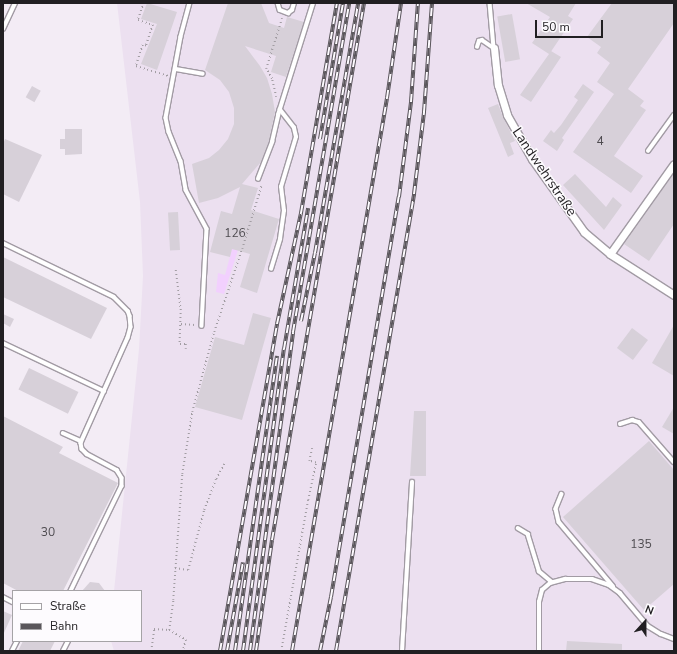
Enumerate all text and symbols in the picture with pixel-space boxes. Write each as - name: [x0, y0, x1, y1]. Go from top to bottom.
- scale bar: [537, 12, 605, 38]
- text: 50 m: [542, 19, 570, 35]
- street label: Landwehrstraße: [508, 125, 580, 219]
- house number: 4: [596, 135, 604, 149]
- house number: 126: [224, 227, 246, 241]
- house number: 30: [41, 526, 55, 540]
- house number: 135: [630, 538, 652, 552]
- legend: [12, 590, 142, 642]
- text: Straße: [50, 598, 86, 614]
- north arrow: [625, 602, 665, 642]
- text: N: [643, 602, 656, 619]
- text: Bahn: [50, 618, 78, 634]

